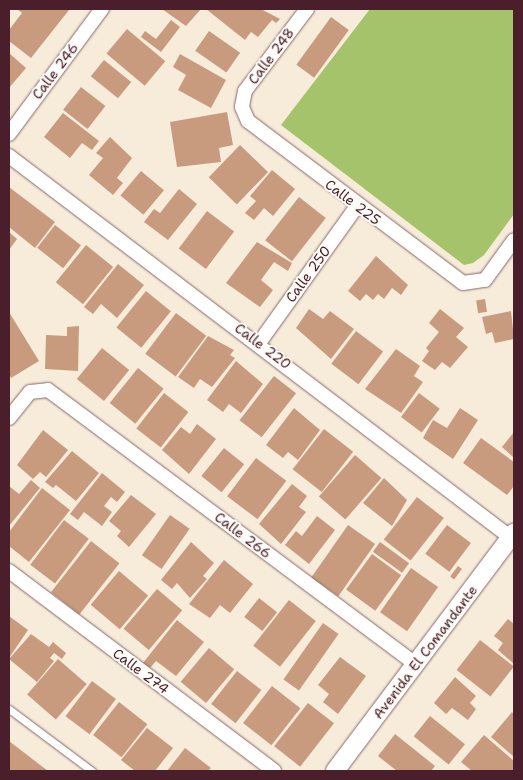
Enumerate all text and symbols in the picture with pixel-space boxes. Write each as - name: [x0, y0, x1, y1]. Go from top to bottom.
- street label: Calle 248: [244, 25, 298, 87]
- street label: Calle 246: [28, 39, 82, 103]
- street label: Calle 225: [322, 176, 384, 228]
- street label: Calle 250: [282, 242, 334, 306]
- street label: Calle 220: [231, 319, 295, 373]
- street label: Calle 266: [211, 508, 275, 562]
- street label: Avenida El Comandante: [369, 582, 481, 722]
- street label: Calle 274: [110, 644, 172, 698]

